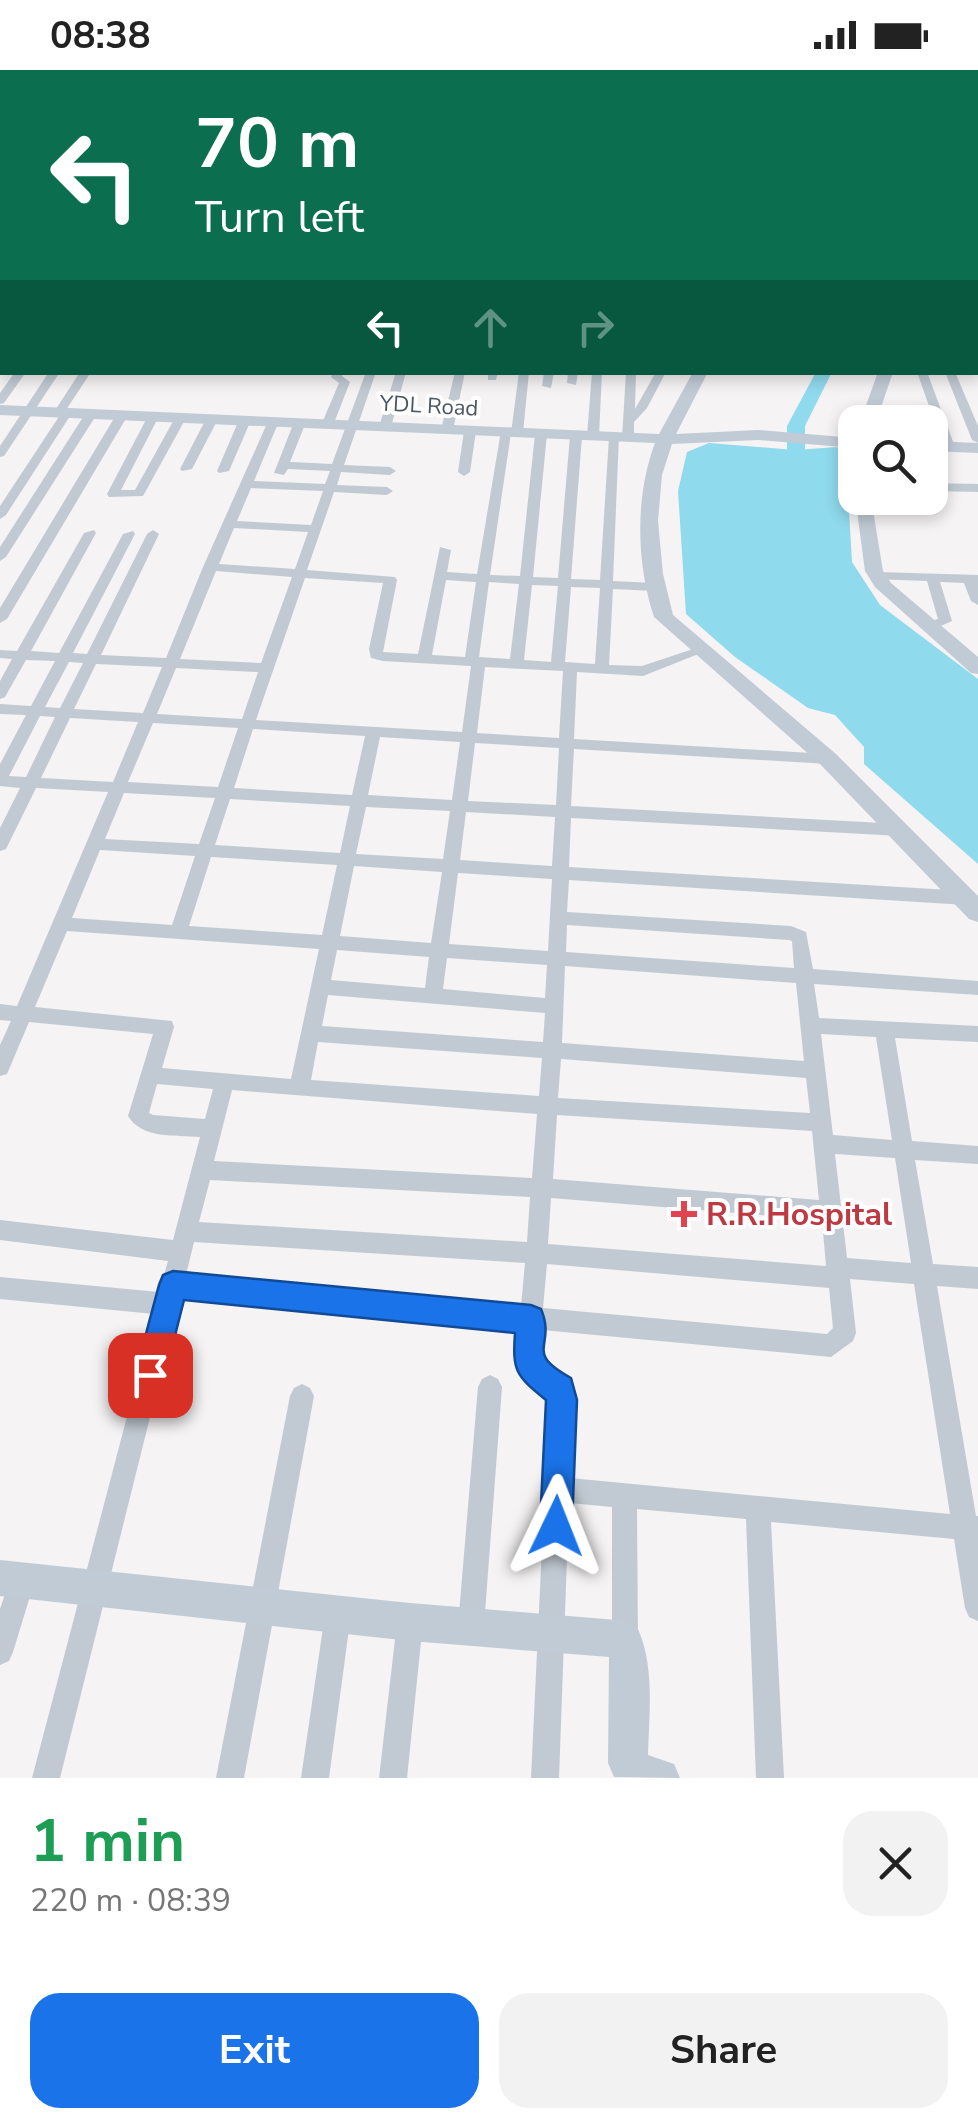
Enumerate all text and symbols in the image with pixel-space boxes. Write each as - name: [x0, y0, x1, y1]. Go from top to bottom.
- text: 08:38: [50, 10, 151, 61]
- text: 70 m: [195, 96, 359, 192]
- icon: left: [30, 110, 160, 240]
- text: Turn left: [195, 187, 364, 248]
- icon: left: [358, 300, 413, 355]
- icon: ahead: [463, 300, 518, 355]
- icon: right: [568, 300, 623, 355]
- street label: YDL Road: [378, 388, 479, 424]
- map controls: [838, 405, 948, 515]
- button: search: [838, 405, 948, 515]
- place label: R.R.Hospital: [706, 1193, 892, 1236]
- marker: R.R.Hospital: [671, 1201, 697, 1227]
- pin: [108, 1333, 193, 1418]
- icon: arrive: [123, 1348, 178, 1403]
- position arrow: [504, 1474, 608, 1578]
- text: 1 min: [30, 1800, 185, 1882]
- button: close: [843, 1811, 948, 1916]
- text: 220 m · 08:39: [30, 1879, 231, 1922]
- button: Exit: [30, 1993, 479, 2108]
- button: Share: [499, 1993, 948, 2108]

